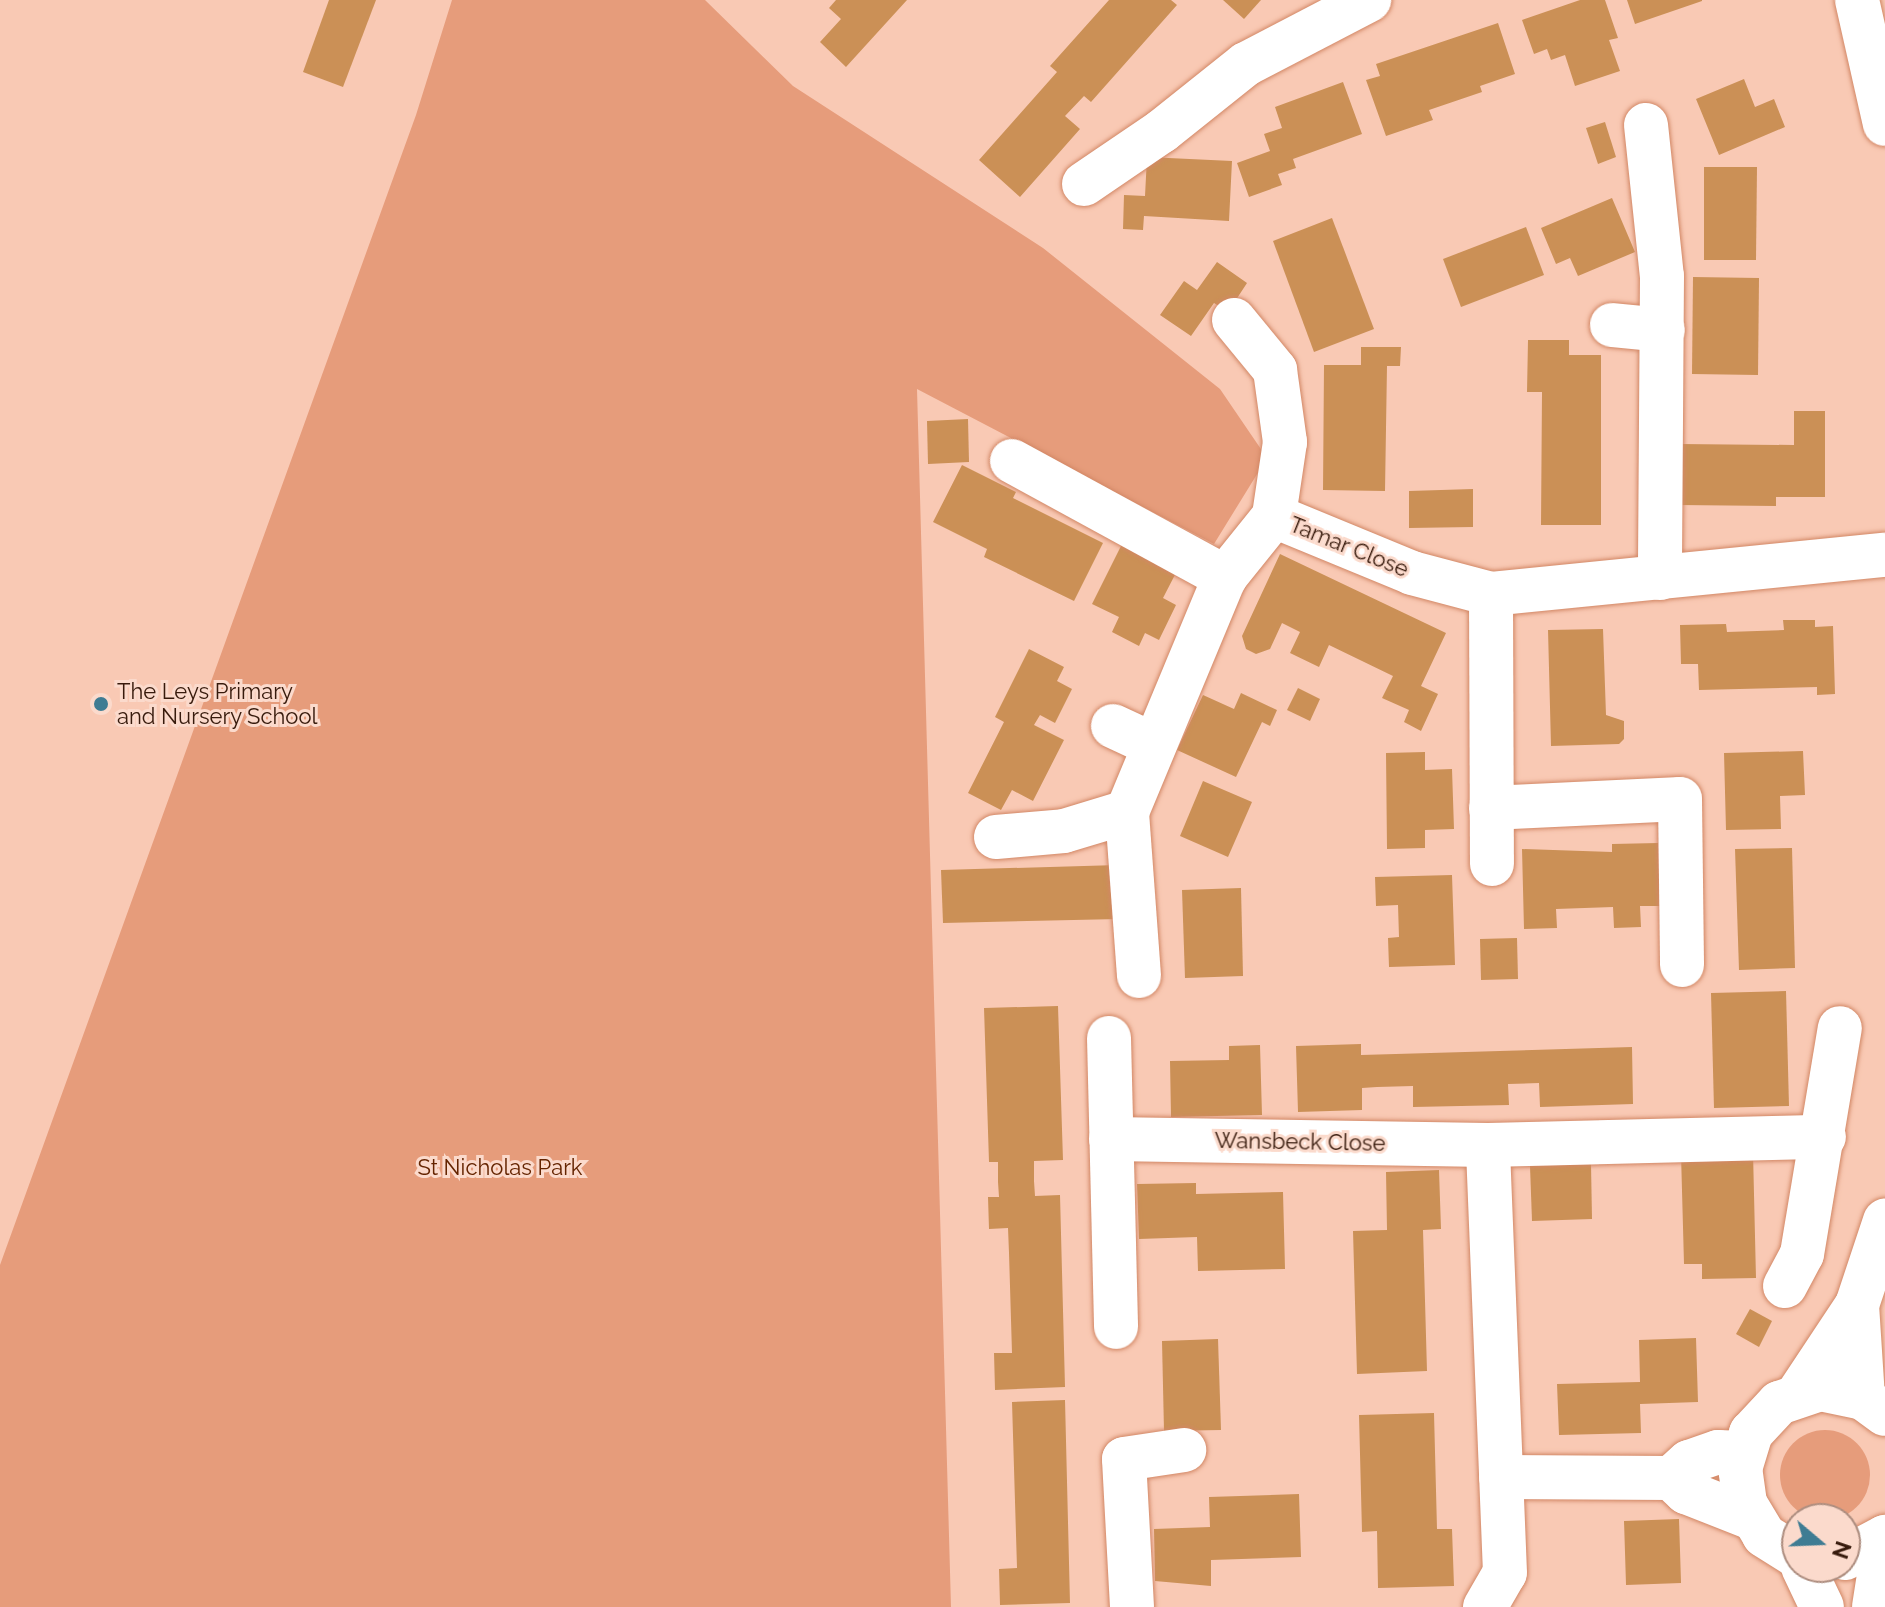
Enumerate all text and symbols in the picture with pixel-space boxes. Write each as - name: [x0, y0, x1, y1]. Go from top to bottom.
- street label: Tamar Close: [1285, 511, 1413, 583]
- place label: The Leys Primary and Nursery School: [117, 678, 318, 730]
- marker: The Leys Primary and Nursery School: [92, 695, 110, 713]
- street label: Wansbeck Close: [1214, 1127, 1386, 1157]
- park label: St Nicholas Park: [417, 1155, 583, 1181]
- north arrow: [1781, 1503, 1861, 1583]
- text: N: [1827, 1538, 1857, 1562]

